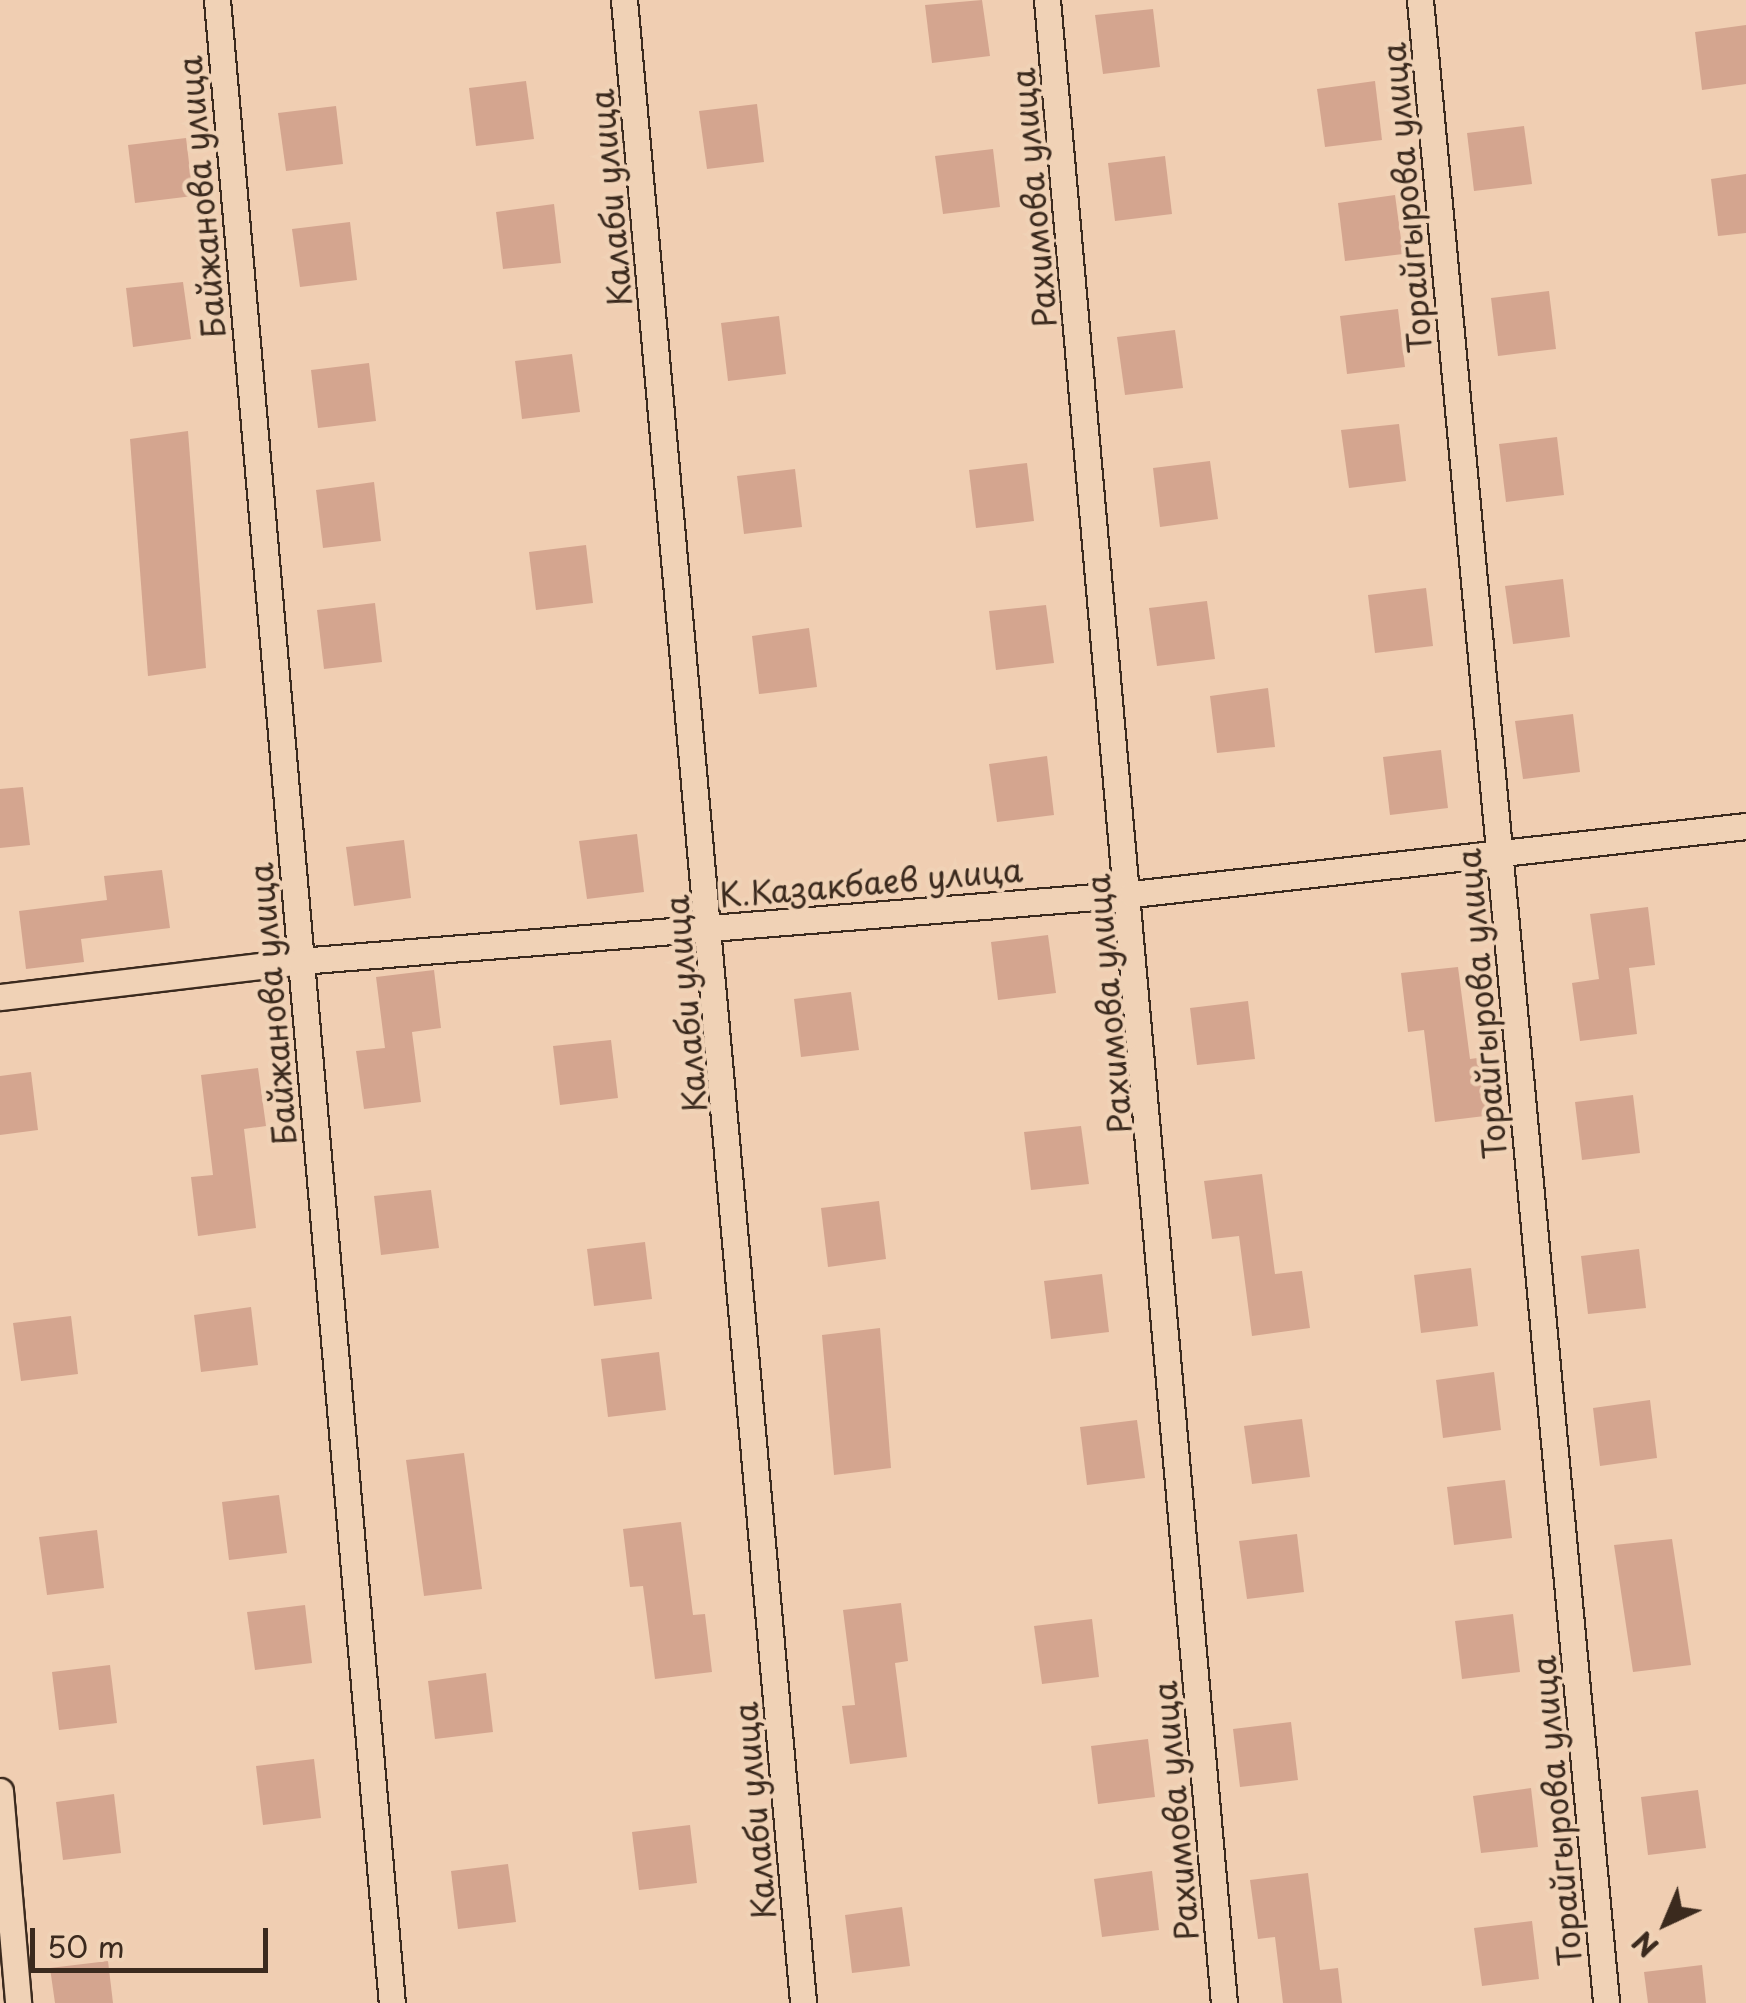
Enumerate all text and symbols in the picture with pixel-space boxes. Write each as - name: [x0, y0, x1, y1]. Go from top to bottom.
- street label: Торайгырова улица: [1373, 40, 1439, 356]
- street label: Байжанова улица: [169, 54, 233, 340]
- street label: Рахимова улица: [1002, 66, 1064, 330]
- street label: Калаби улица: [581, 87, 639, 309]
- street label: Торайгырова улица: [1448, 846, 1514, 1162]
- street label: К.Казакбаев улица: [717, 850, 1025, 914]
- street label: Байжанова улица: [240, 861, 304, 1147]
- street label: Рахимова улица: [1077, 872, 1139, 1136]
- street label: Калаби улица: [656, 893, 714, 1115]
- street label: Торайгырова улица: [1523, 1653, 1589, 1969]
- street label: Рахимова улица: [1144, 1679, 1206, 1943]
- street label: Калаби улица: [725, 1700, 783, 1922]
- north arrow: [1616, 1873, 1716, 1973]
- scale bar: [35, 1908, 272, 1970]
- text: N: [1622, 1922, 1668, 1968]
- text: 50 m: [47, 1923, 125, 1968]

